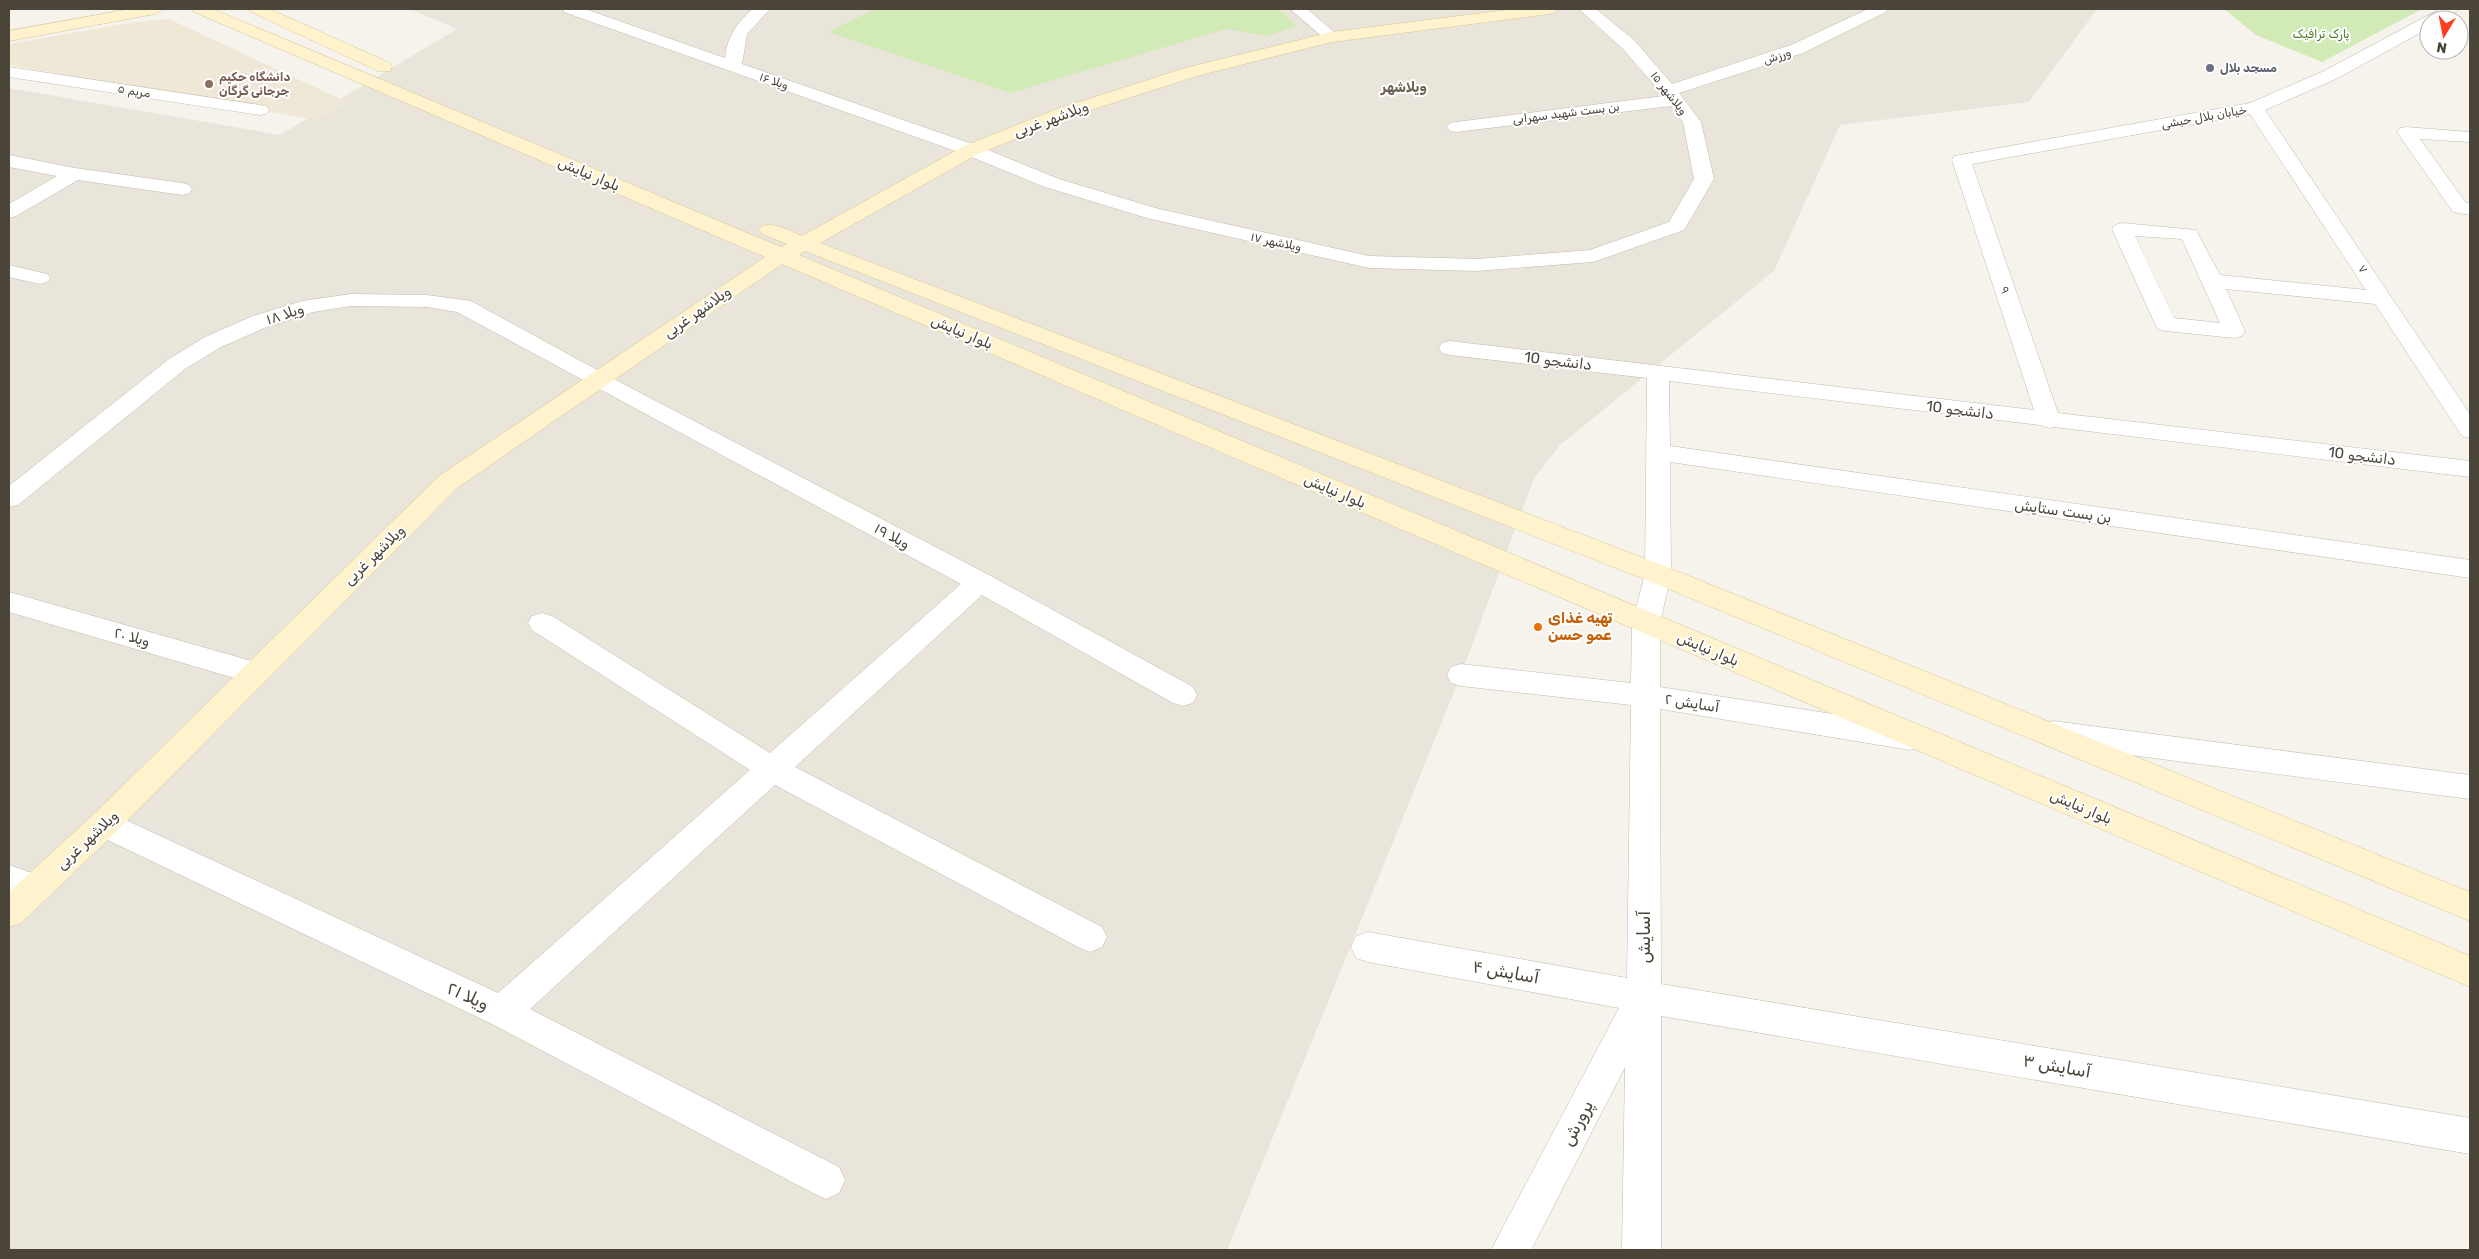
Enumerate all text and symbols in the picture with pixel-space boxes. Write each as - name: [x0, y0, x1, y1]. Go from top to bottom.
- north arrow: [2419, 10, 2469, 60]
- park label: پارک ترافیک: [2293, 27, 2349, 42]
- text: N: [2435, 38, 2448, 57]
- street label: ورزش: [1761, 45, 1793, 68]
- place label: مسجد بلال: [2220, 61, 2277, 75]
- marker: مسجد بلال: [2204, 62, 2216, 74]
- street label: ویلاشهر ۱۵: [1647, 68, 1690, 118]
- place label: دانشگاه حکیم جرجانی گرگان: [219, 70, 290, 98]
- street label: ۱۶ ویلا: [757, 70, 791, 93]
- marker: دانشگاه حکیم جرجانی گرگان: [203, 78, 215, 90]
- district label: ویلاشهر: [1380, 79, 1427, 96]
- street label: ۵ مریم: [116, 81, 152, 102]
- street label: ویلاشهر غربی: [1011, 97, 1091, 142]
- street label: بن بست شهید سهرابی: [1512, 99, 1620, 127]
- street label: خیابان بلال حبشی: [2160, 103, 2248, 132]
- street label: بلوار نیایش: [555, 153, 623, 195]
- street label: ویلاشهر ۱۷: [1249, 230, 1303, 255]
- street label: ۷: [2355, 262, 2371, 276]
- street label: ویلاشهر غربی: [660, 282, 735, 343]
- street label: ۹: [1997, 284, 2013, 296]
- street label: ویلا ۱۸: [264, 299, 307, 330]
- street label: بلوار نیایش: [928, 311, 996, 353]
- street label: دانشجو 10: [1523, 348, 1593, 374]
- street label: دانشجو 10: [1925, 397, 1995, 423]
- street label: دانشجو 10: [2327, 443, 2397, 469]
- street label: بلوار نیایش: [1301, 470, 1369, 512]
- street label: بن بست ستایش: [2013, 495, 2113, 527]
- street label: ۱۹ ویلا: [871, 519, 913, 554]
- street label: ویلاشهر غربی: [339, 521, 409, 589]
- place label: تهیه غذای عمو حسن: [1548, 609, 1613, 644]
- marker: تهیه غذای عمو حسن: [1532, 621, 1544, 633]
- street label: ویلا ۲۰: [112, 623, 152, 652]
- street label: بلوار نیایش: [1674, 628, 1742, 670]
- street label: ۲ آسایش: [1663, 690, 1721, 716]
- street label: بلوار نیایش: [2047, 786, 2115, 828]
- street label: ویلاشهر غربی: [52, 807, 123, 874]
- street label: آسایش: [1633, 910, 1655, 964]
- street label: ۴ آسایش: [1471, 955, 1542, 989]
- street label: ویلا ۲۱: [443, 977, 493, 1015]
- street label: ۳ آسایش: [2021, 1049, 2094, 1083]
- street label: پرورش: [1556, 1096, 1599, 1150]

